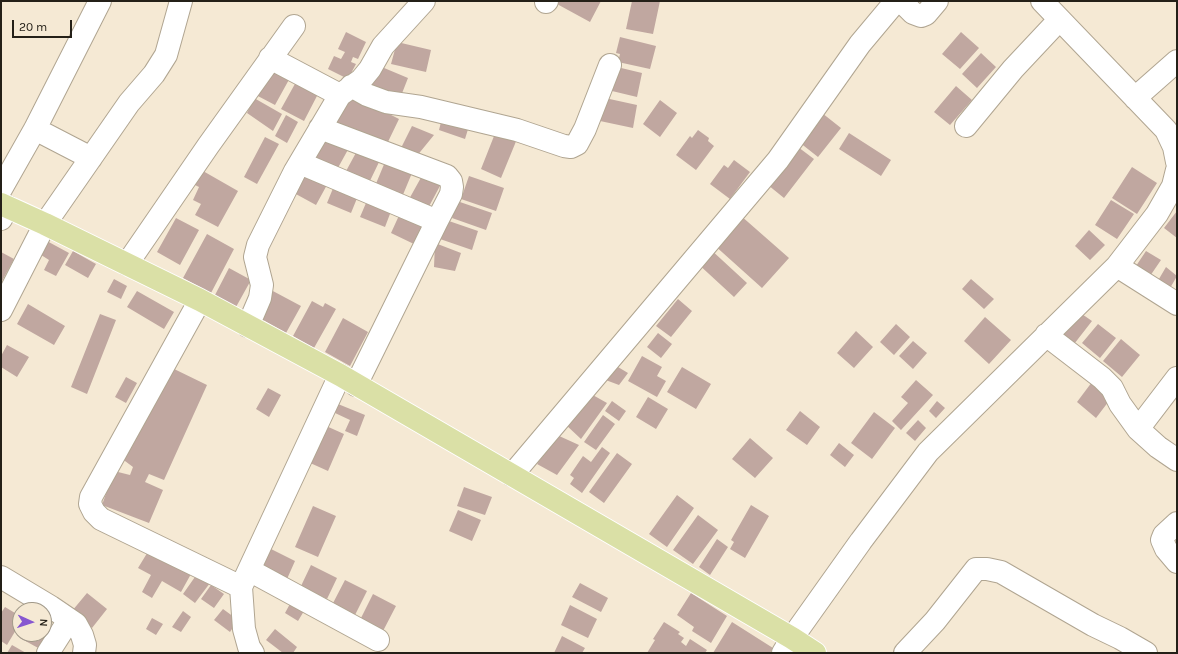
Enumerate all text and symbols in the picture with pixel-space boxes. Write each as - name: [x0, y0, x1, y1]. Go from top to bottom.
- scale bar: [14, 12, 74, 38]
- text: 20 m: [19, 20, 47, 34]
- north arrow: [12, 602, 52, 642]
- text: N: [37, 618, 50, 627]

